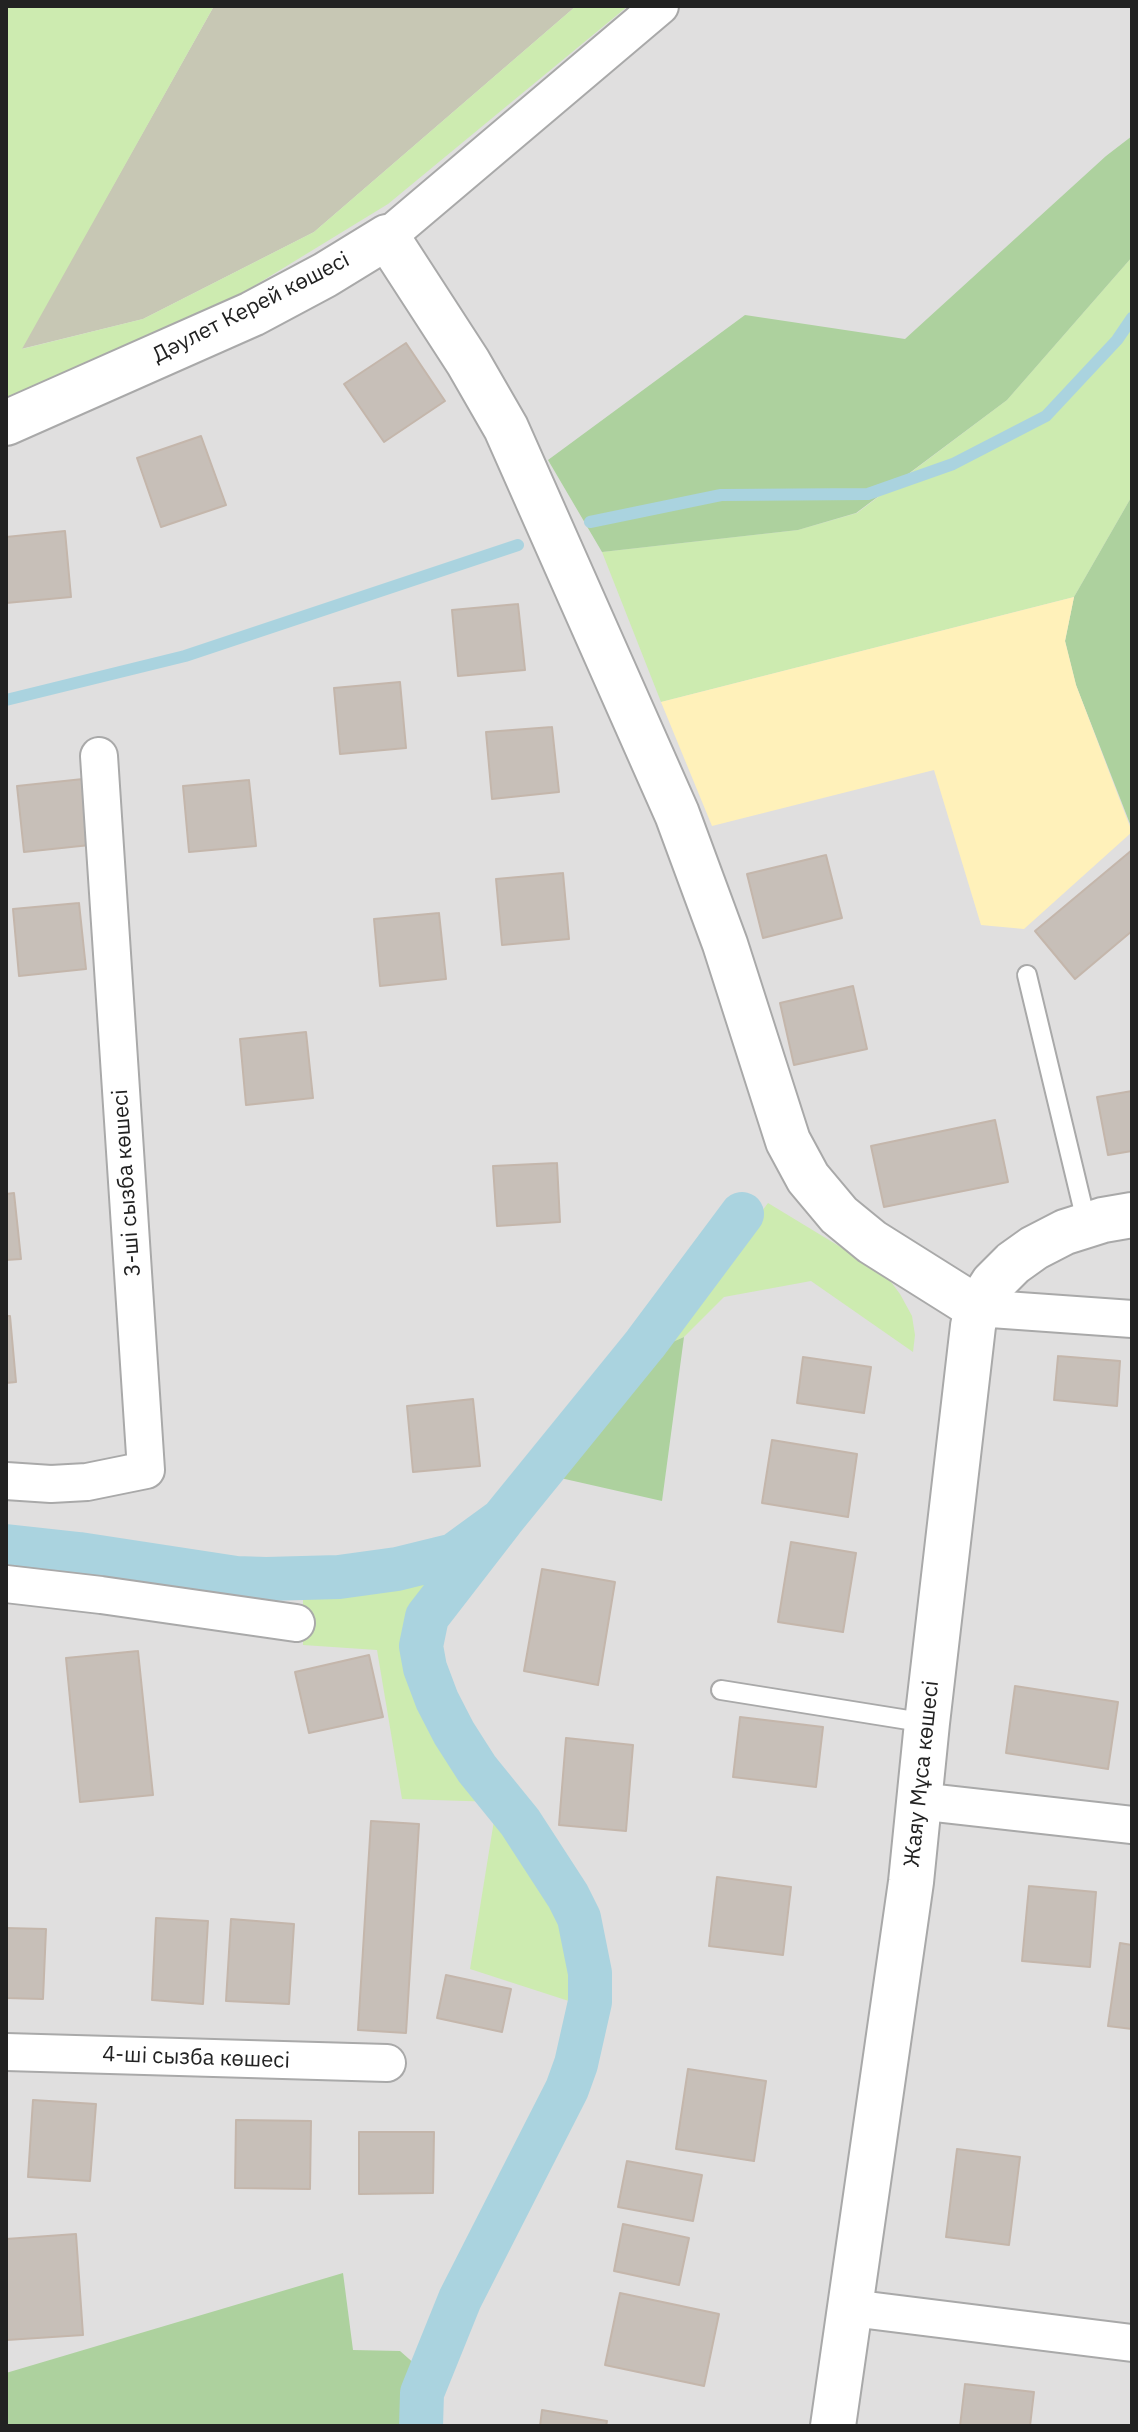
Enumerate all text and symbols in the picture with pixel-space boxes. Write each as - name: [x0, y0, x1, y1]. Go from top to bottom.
- street label: Дәулет Керей көшесі: [148, 247, 354, 369]
- street label: 3-ші сызба көшесі: [107, 1088, 147, 1278]
- street label: Жаяу Мұса көшесі: [899, 1679, 945, 1869]
- street label: 4-ші сызба көшесі: [102, 2042, 290, 2074]

